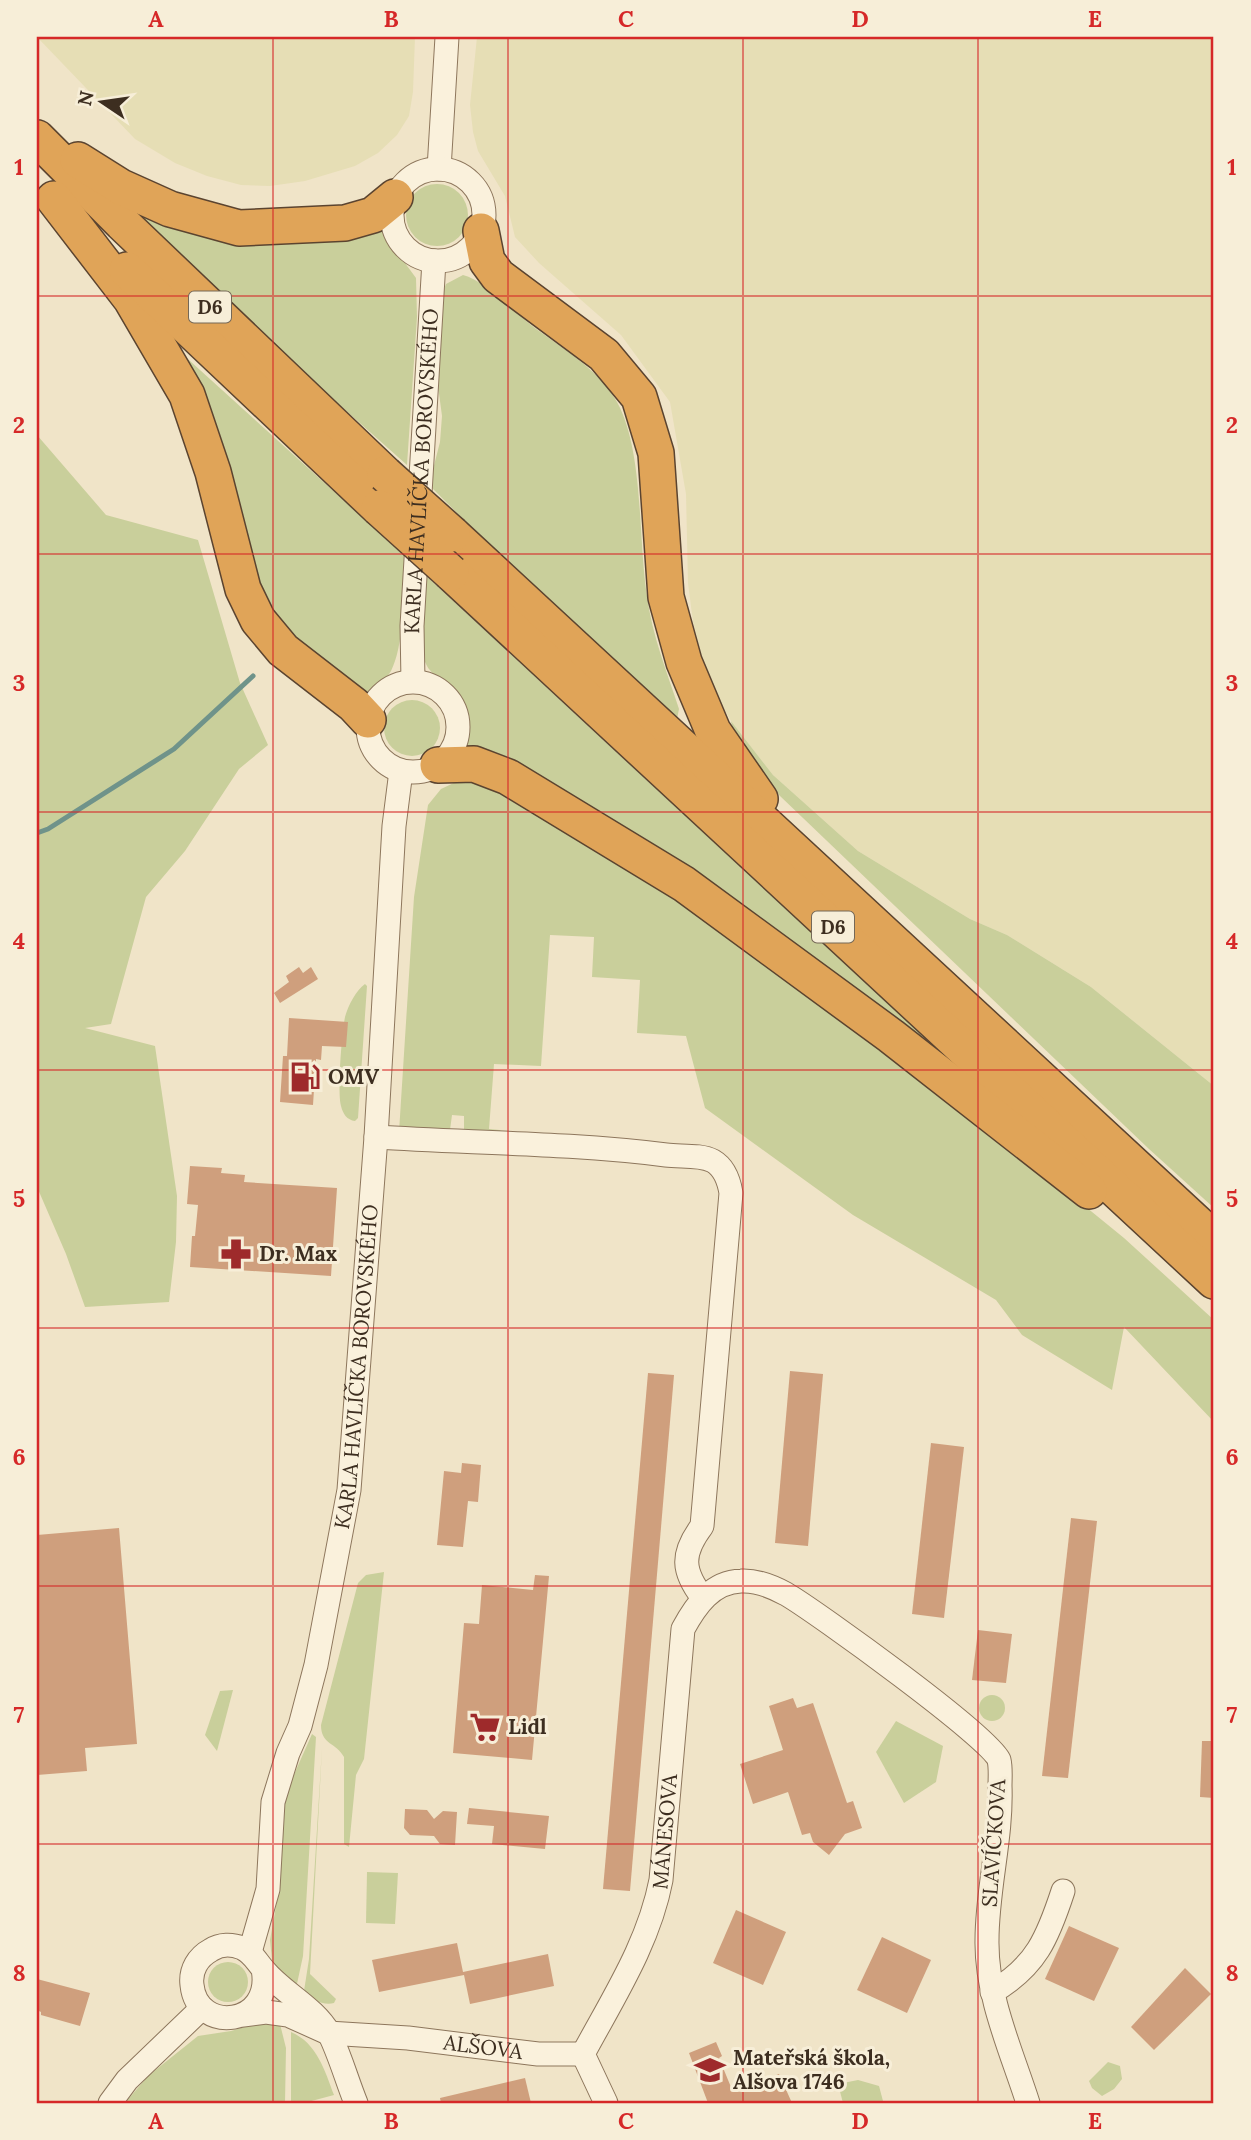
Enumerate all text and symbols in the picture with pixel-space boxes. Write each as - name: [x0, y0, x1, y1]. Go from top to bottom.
- text: A: [148, 4, 164, 33]
- text: B: [383, 4, 399, 33]
- text: C: [618, 4, 634, 33]
- text: D: [851, 4, 869, 33]
- text: E: [1088, 4, 1102, 33]
- north arrow: [66, 66, 136, 136]
- text: N: [72, 88, 99, 108]
- text: 1: [14, 152, 24, 181]
- text: 1: [1227, 152, 1237, 181]
- road number: D6: [189, 292, 231, 322]
- street label: KARLA HAVLÍČKA BOROVSKÉHO: [398, 308, 444, 634]
- text: 2: [13, 410, 25, 439]
- text: 2: [1226, 410, 1238, 439]
- text: 3: [13, 668, 25, 697]
- text: 3: [1226, 668, 1238, 697]
- road number: D6: [812, 911, 854, 942]
- text: 4: [13, 926, 25, 955]
- text: 4: [1226, 926, 1238, 955]
- fuel station icon: OMV: [288, 1060, 322, 1094]
- place label: OMV: [328, 1063, 379, 1090]
- text: 5: [13, 1184, 25, 1213]
- text: 5: [1226, 1184, 1238, 1213]
- street label: KARLA HAVLÍČKA BOROVSKÉHO: [328, 1203, 384, 1531]
- pharmacy icon: Dr. Max: [219, 1237, 253, 1271]
- place label: Dr. Max: [259, 1240, 338, 1267]
- text: 6: [12, 1442, 26, 1471]
- text: 6: [1225, 1442, 1239, 1471]
- text: 7: [14, 1700, 25, 1729]
- text: 7: [1227, 1700, 1238, 1729]
- supermarket icon: Lidl: [468, 1710, 502, 1744]
- place label: Lidl: [508, 1713, 547, 1740]
- street label: MÁNESOVA: [646, 1772, 683, 1891]
- street label: SLAVÍČKOVA: [976, 1777, 1011, 1908]
- text: 8: [12, 1958, 26, 1987]
- text: 8: [1225, 1958, 1239, 1987]
- street label: ALŠOVA: [441, 2028, 525, 2065]
- place label: Mateřská škola, Alšova 1746: [733, 2044, 890, 2095]
- school or university icon: Mateřská škola, Alšova 1746: [693, 2053, 727, 2087]
- text: A: [148, 2106, 164, 2135]
- text: B: [383, 2106, 399, 2135]
- text: C: [618, 2106, 634, 2135]
- text: D: [851, 2106, 869, 2135]
- text: E: [1088, 2106, 1102, 2135]

